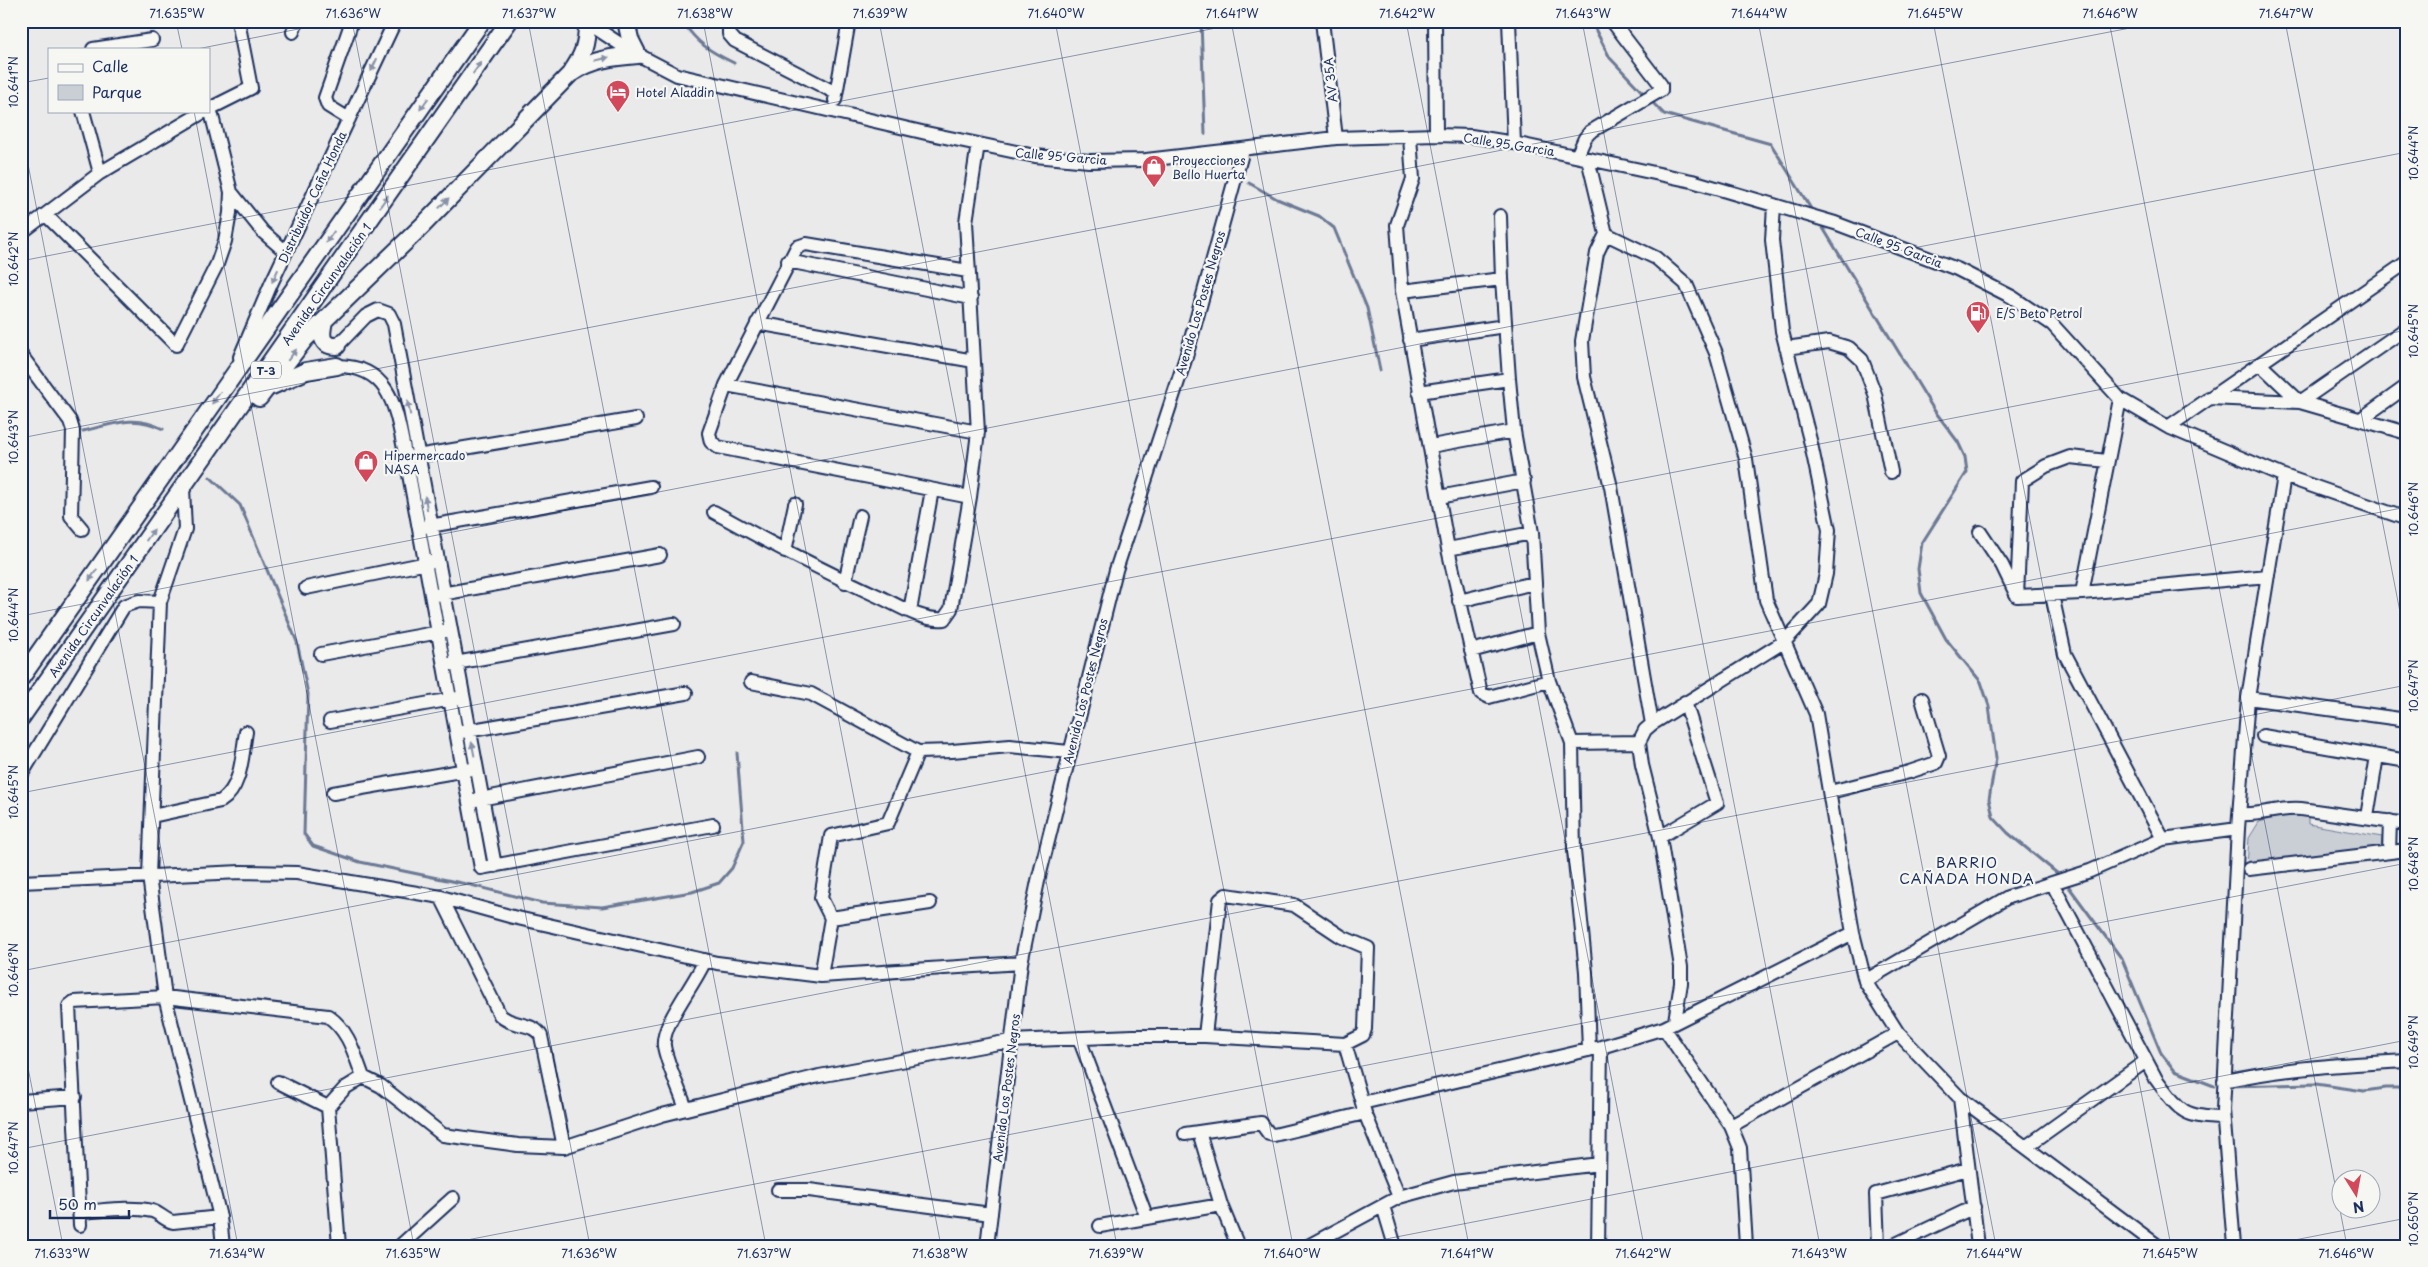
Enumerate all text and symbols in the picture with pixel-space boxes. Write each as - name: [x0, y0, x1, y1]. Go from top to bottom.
- text: 71.635°W: [149, 4, 205, 22]
- text: 71.636°W: [325, 4, 381, 22]
- text: 71.637°W: [502, 4, 557, 22]
- text: 71.638°W: [677, 4, 734, 22]
- text: 71.639°W: [853, 4, 908, 22]
- text: 71.640°W: [1028, 4, 1085, 22]
- text: 71.641°W: [1205, 4, 1259, 22]
- text: 71.642°W: [1379, 4, 1436, 22]
- text: 71.643°W: [1555, 4, 1612, 22]
- text: 71.644°W: [1731, 4, 1788, 22]
- text: 71.645°W: [1907, 4, 1963, 22]
- text: 71.646°W: [2082, 4, 2139, 22]
- text: 71.647°W: [2259, 4, 2314, 22]
- legend: [48, 48, 210, 112]
- text: Calle: [92, 54, 129, 77]
- one-way arrow: [595, 55, 610, 63]
- text: 10.641°N: [4, 56, 22, 108]
- street label: AV 35A: [1319, 57, 1341, 103]
- one-way arrow: [370, 58, 378, 72]
- one-way arrow: [472, 61, 482, 74]
- hotel icon: Hotel Aladdin: [605, 79, 631, 113]
- text: Parque: [92, 80, 142, 103]
- place label: Hotel Aladdin: [636, 83, 714, 101]
- one-way arrow: [419, 97, 429, 111]
- text: 10.644°N: [2404, 126, 2422, 180]
- street label: Distribuidor Caña Honda: [273, 127, 351, 266]
- street label: Calle 95 Garcia: [1462, 128, 1557, 160]
- street label: Calle 95 Garcia: [1014, 143, 1108, 169]
- place label: Proyecciones Bello Huerta: [1172, 151, 1246, 183]
- shop icon: Proyecciones Bello Huerta: [1141, 154, 1167, 188]
- one-way arrow: [379, 194, 389, 208]
- one-way arrow: [438, 198, 450, 210]
- street label: Avenida Circunvalación 1: [277, 219, 375, 349]
- street label: Calle 95 Garcia: [1853, 222, 1946, 272]
- street label: Avenido Los Postes Negros: [1171, 228, 1229, 377]
- one-way arrow: [325, 230, 335, 244]
- text: 10.642°N: [4, 232, 22, 286]
- one-way arrow: [271, 269, 279, 283]
- fuel station icon: E/S Beto Petrol: [1965, 300, 1991, 334]
- place label: E/S Beto Petrol: [1996, 304, 2083, 322]
- text: 10.645°N: [2404, 304, 2422, 358]
- one-way arrow: [287, 349, 298, 362]
- road number: T-3: [251, 362, 281, 378]
- one-way arrow: [211, 392, 221, 405]
- one-way arrow: [404, 399, 412, 415]
- text: 10.643°N: [4, 410, 22, 464]
- place label: Hipermercado NASA: [384, 446, 466, 478]
- shop icon: Hipermercado NASA: [353, 449, 379, 483]
- text: 10.646°N: [2404, 482, 2422, 536]
- one-way arrow: [422, 495, 430, 511]
- one-way arrow: [145, 528, 155, 542]
- street label: Avenida Circunvalación 1: [44, 551, 142, 681]
- one-way arrow: [88, 568, 98, 582]
- text: 10.644°N: [4, 588, 22, 642]
- street label: Avenido Los Postes Negros: [1058, 616, 1112, 766]
- text: 10.647°N: [2404, 659, 2422, 713]
- one-way arrow: [469, 741, 477, 757]
- text: 10.645°N: [4, 765, 22, 819]
- text: 10.648°N: [2404, 837, 2422, 891]
- district label: BARRIO CAÑADA HONDA: [1899, 852, 2035, 889]
- text: 10.646°N: [4, 943, 22, 997]
- street label: Avenido Los Postes Negros: [988, 1012, 1024, 1163]
- text: 10.649°N: [2404, 1015, 2422, 1069]
- text: 10.647°N: [4, 1121, 22, 1175]
- north arrow: [2330, 1170, 2380, 1220]
- scale bar: [50, 1187, 129, 1219]
- text: 10.650°N: [2404, 1191, 2422, 1247]
- text: 50 m: [58, 1192, 97, 1215]
- text: N: [2351, 1196, 2366, 1219]
- text: 71.633°W: [34, 1244, 91, 1262]
- text: 71.634°W: [209, 1244, 266, 1262]
- text: 71.635°W: [385, 1244, 441, 1262]
- text: 71.636°W: [561, 1244, 617, 1262]
- text: 71.637°W: [737, 1244, 792, 1262]
- text: 71.638°W: [912, 1244, 969, 1262]
- text: 71.639°W: [1089, 1244, 1144, 1262]
- text: 71.640°W: [1264, 1244, 1321, 1262]
- text: 71.641°W: [1440, 1244, 1494, 1262]
- text: 71.642°W: [1615, 1244, 1672, 1262]
- text: 71.643°W: [1791, 1244, 1848, 1262]
- text: 71.644°W: [1966, 1244, 2023, 1262]
- text: 71.645°W: [2142, 1244, 2198, 1262]
- text: 71.646°W: [2318, 1244, 2375, 1262]

